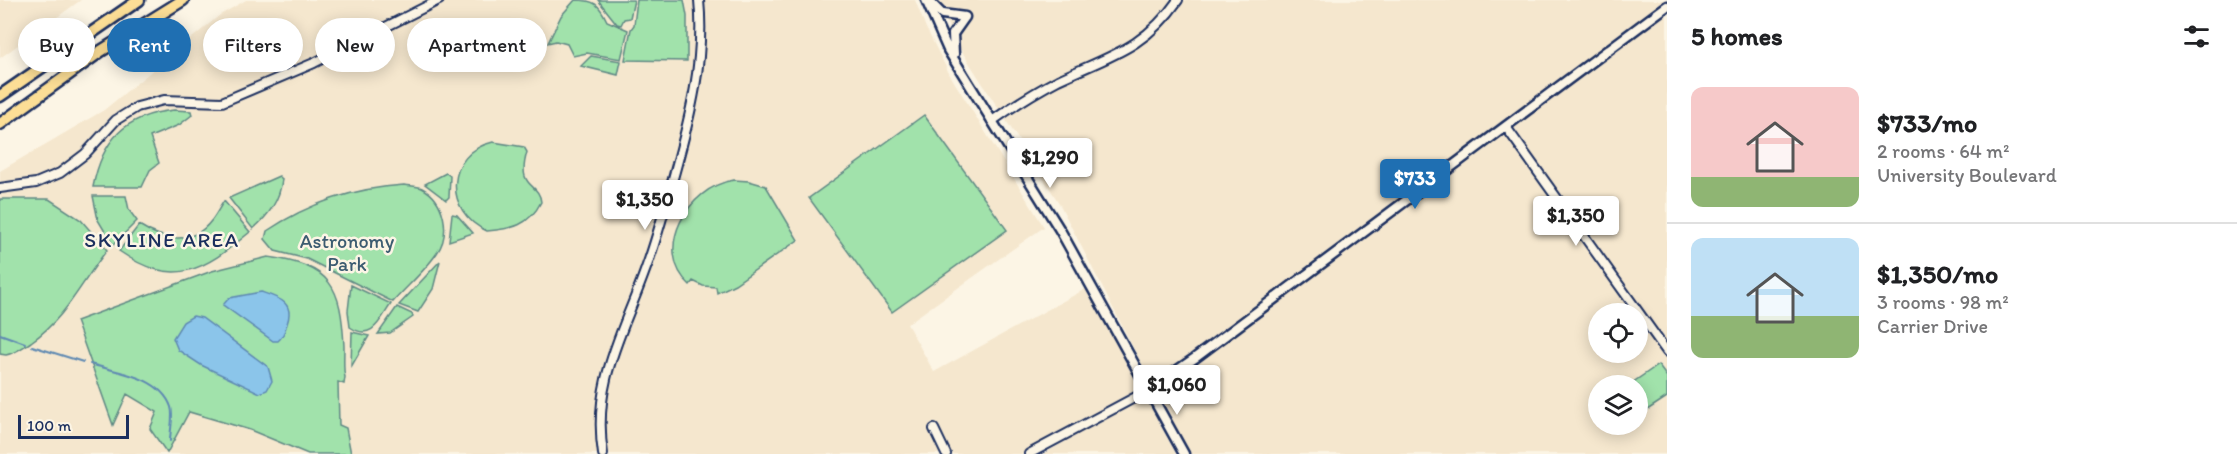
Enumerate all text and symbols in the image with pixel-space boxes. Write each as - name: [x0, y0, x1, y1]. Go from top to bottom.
- chip: Buy: [18, 18, 95, 72]
- chip: Rent: [107, 18, 191, 72]
- chip: Filters: [203, 18, 303, 72]
- chip: New: [315, 18, 395, 72]
- chip: Apartment: [407, 18, 547, 72]
- text: 5 homes: [1691, 20, 1783, 52]
- icon: filters: [2180, 20, 2213, 53]
- text: $733/mo: [1877, 107, 1977, 139]
- icon: home: [1739, 111, 1811, 183]
- pin: $1,290: [1001, 138, 1099, 189]
- text: 2 rooms · 64 m²: [1877, 139, 2009, 163]
- text: $1,290: [1021, 145, 1079, 169]
- pin: $733: [1379, 159, 1451, 210]
- text: University Boulevard: [1877, 163, 2057, 187]
- text: $733: [1394, 166, 1436, 190]
- pin: $1,350: [596, 180, 694, 231]
- text: $1,350: [616, 187, 674, 211]
- pin: $1,350: [1527, 196, 1625, 247]
- text: $1,350: [1547, 203, 1605, 227]
- district label: SKYLINE AREA: [84, 227, 240, 252]
- park label: Astronomy Park: [300, 229, 395, 276]
- text: $1,350/mo: [1877, 258, 1998, 290]
- icon: home: [1739, 262, 1811, 334]
- text: 3 rooms · 98 m²: [1877, 290, 2009, 314]
- map controls: [1588, 303, 1648, 435]
- button: locate: [1588, 303, 1648, 363]
- text: Carrier Drive: [1877, 314, 1988, 338]
- pin: $1,060: [1128, 365, 1226, 416]
- text: $1,060: [1147, 372, 1207, 396]
- button: layers: [1588, 375, 1648, 435]
- scale bar: [18, 412, 129, 440]
- text: 100 m: [27, 416, 71, 435]

